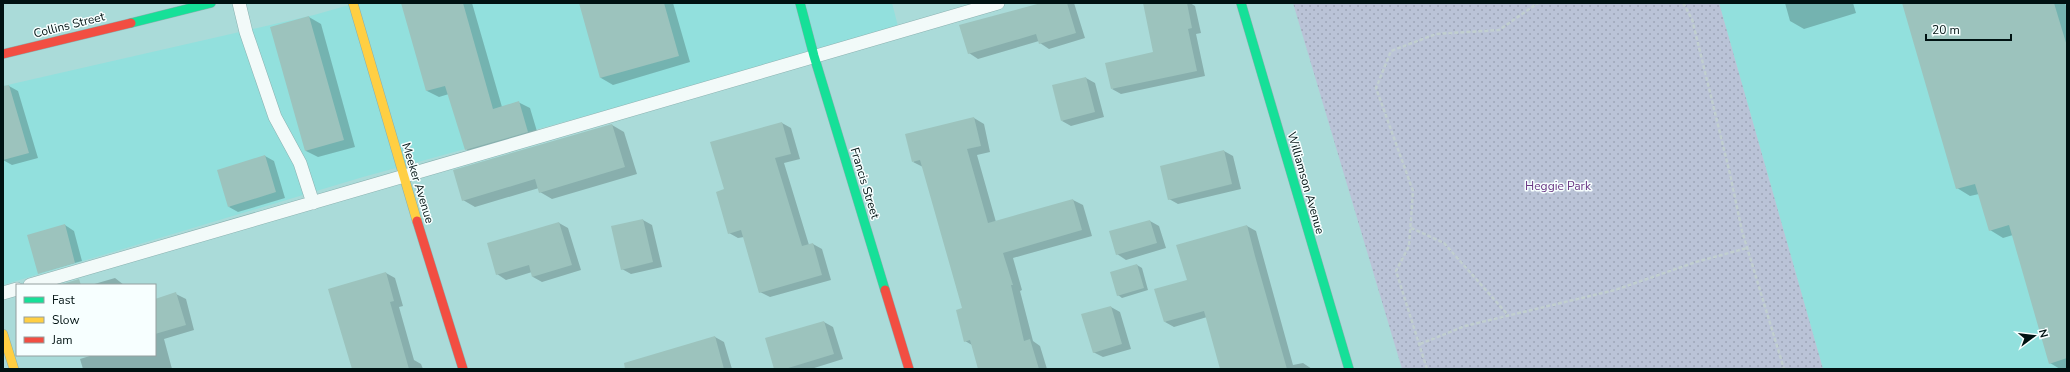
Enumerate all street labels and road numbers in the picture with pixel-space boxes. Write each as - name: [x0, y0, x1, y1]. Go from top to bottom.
- street label: Collins Street: [32, 8, 107, 42]
- street label: Williamson Avenue: [1284, 130, 1328, 236]
- street label: Meeker Avenue: [398, 141, 438, 225]
- street label: Francis Street: [847, 145, 884, 221]

